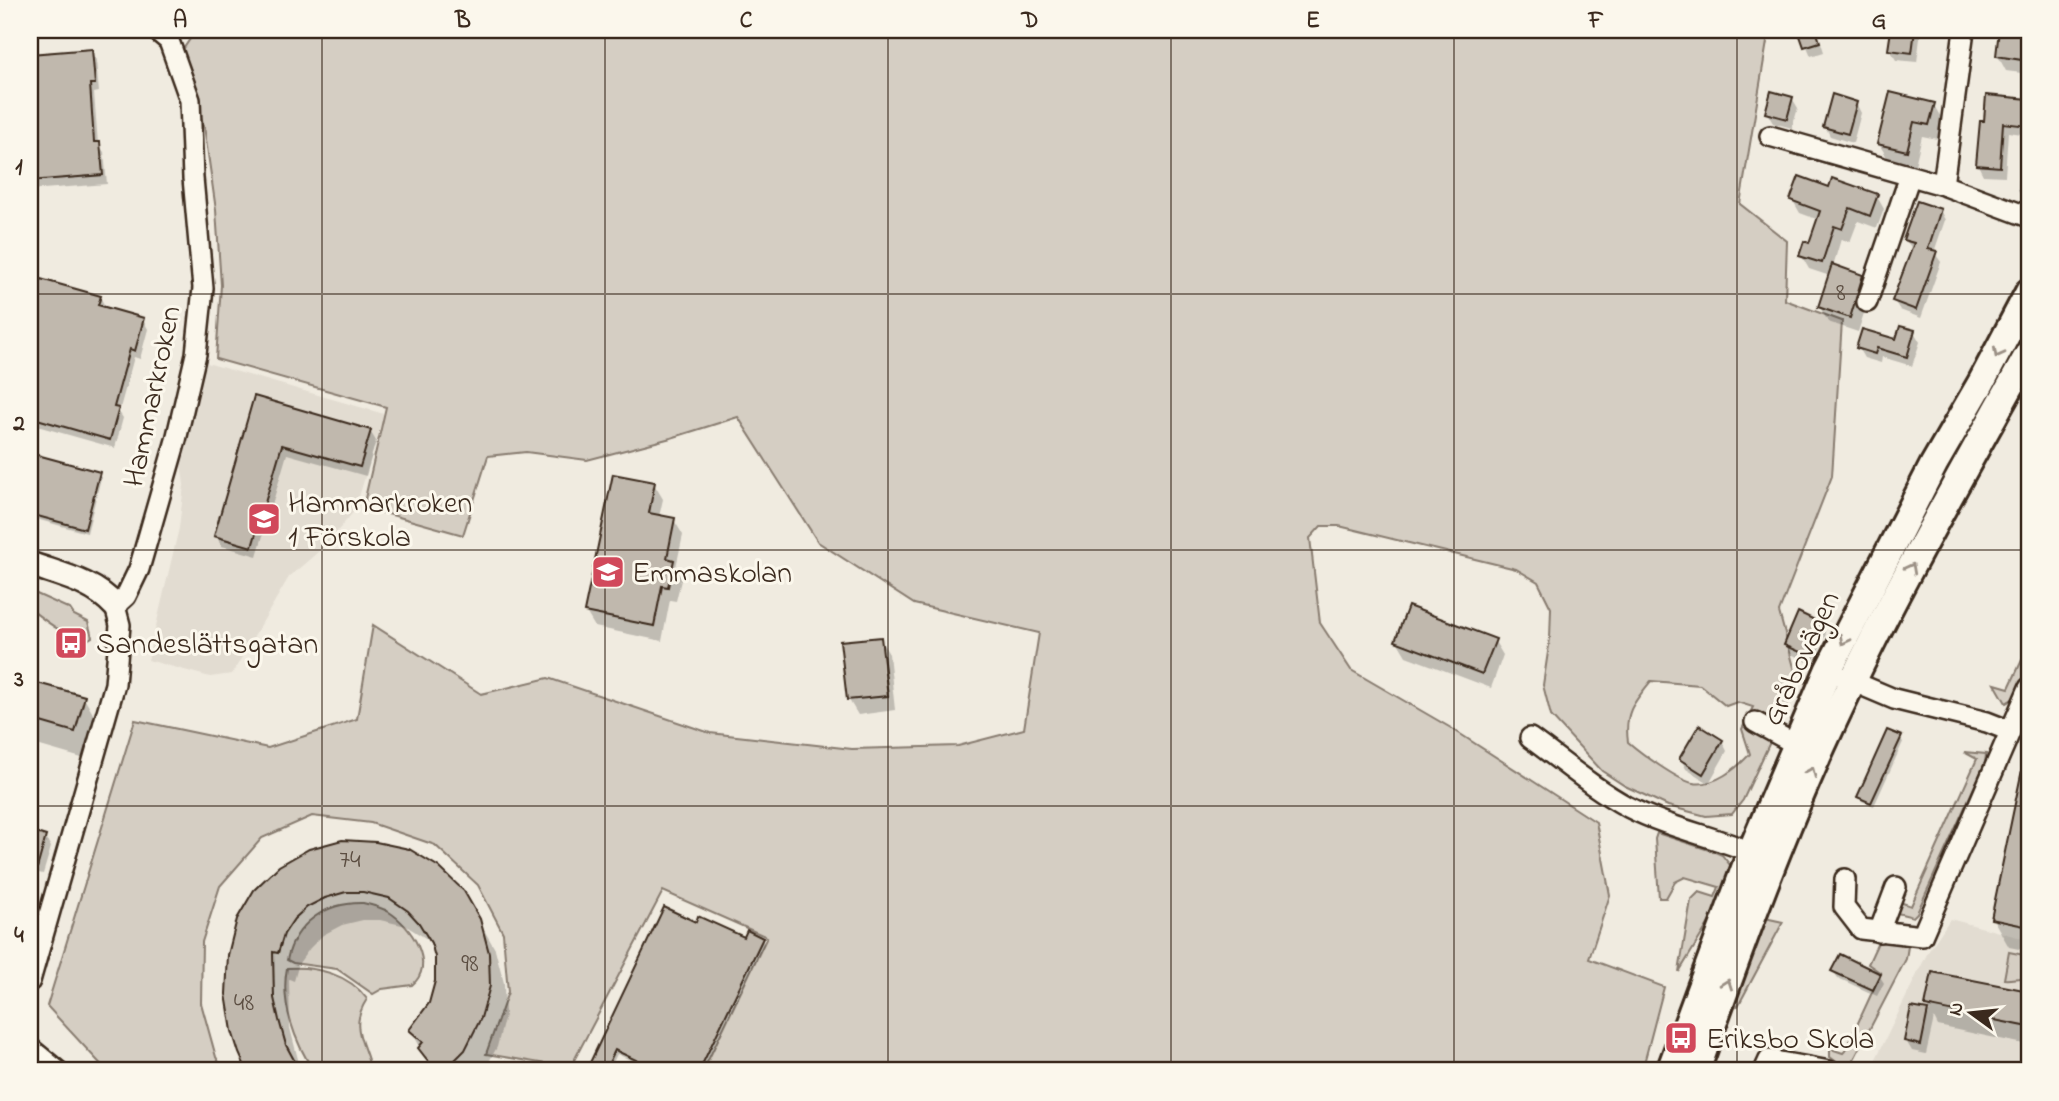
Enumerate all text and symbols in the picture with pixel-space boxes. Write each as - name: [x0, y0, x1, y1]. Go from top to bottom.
- text: A: [173, 5, 187, 38]
- text: B: [454, 5, 471, 38]
- text: C: [740, 5, 753, 38]
- text: D: [1021, 5, 1038, 38]
- text: E: [1306, 5, 1320, 38]
- text: F: [1588, 5, 1604, 38]
- text: G: [1872, 5, 1886, 38]
- text: 1: [15, 152, 23, 185]
- house number: 8: [1836, 275, 1846, 313]
- street label: Hammarkroken: [113, 302, 195, 491]
- one-way arrow: [1992, 346, 2006, 358]
- text: 2: [12, 408, 25, 441]
- place label: Hammarkroken 1 Förskola: [288, 483, 472, 561]
- school or university icon: Hammarkroken 1 Förskola: [245, 500, 283, 538]
- school or university icon: Emmaskolan: [589, 553, 627, 591]
- place label: Emmaskolan: [632, 553, 792, 597]
- one-way arrow: [1902, 563, 1916, 575]
- street label: Gråbovägen: [1752, 585, 1853, 734]
- bus stop icon: Sandeslättsgatan: [52, 624, 90, 662]
- place label: Sandeslättsgatan: [96, 624, 318, 668]
- one-way arrow: [1838, 633, 1852, 645]
- text: 3: [13, 664, 24, 697]
- one-way arrow: [1803, 767, 1817, 780]
- house number: 74: [339, 842, 361, 880]
- text: 4: [14, 920, 24, 953]
- house number: 98: [461, 946, 479, 984]
- one-way arrow: [1719, 978, 1733, 990]
- north arrow: [1937, 978, 2007, 1048]
- house number: 48: [234, 985, 254, 1023]
- text: N: [1942, 999, 1972, 1019]
- bus stop icon: Eriksbo Skola: [1662, 1019, 1700, 1057]
- place label: Eriksbo Skola: [1706, 1019, 1875, 1063]

